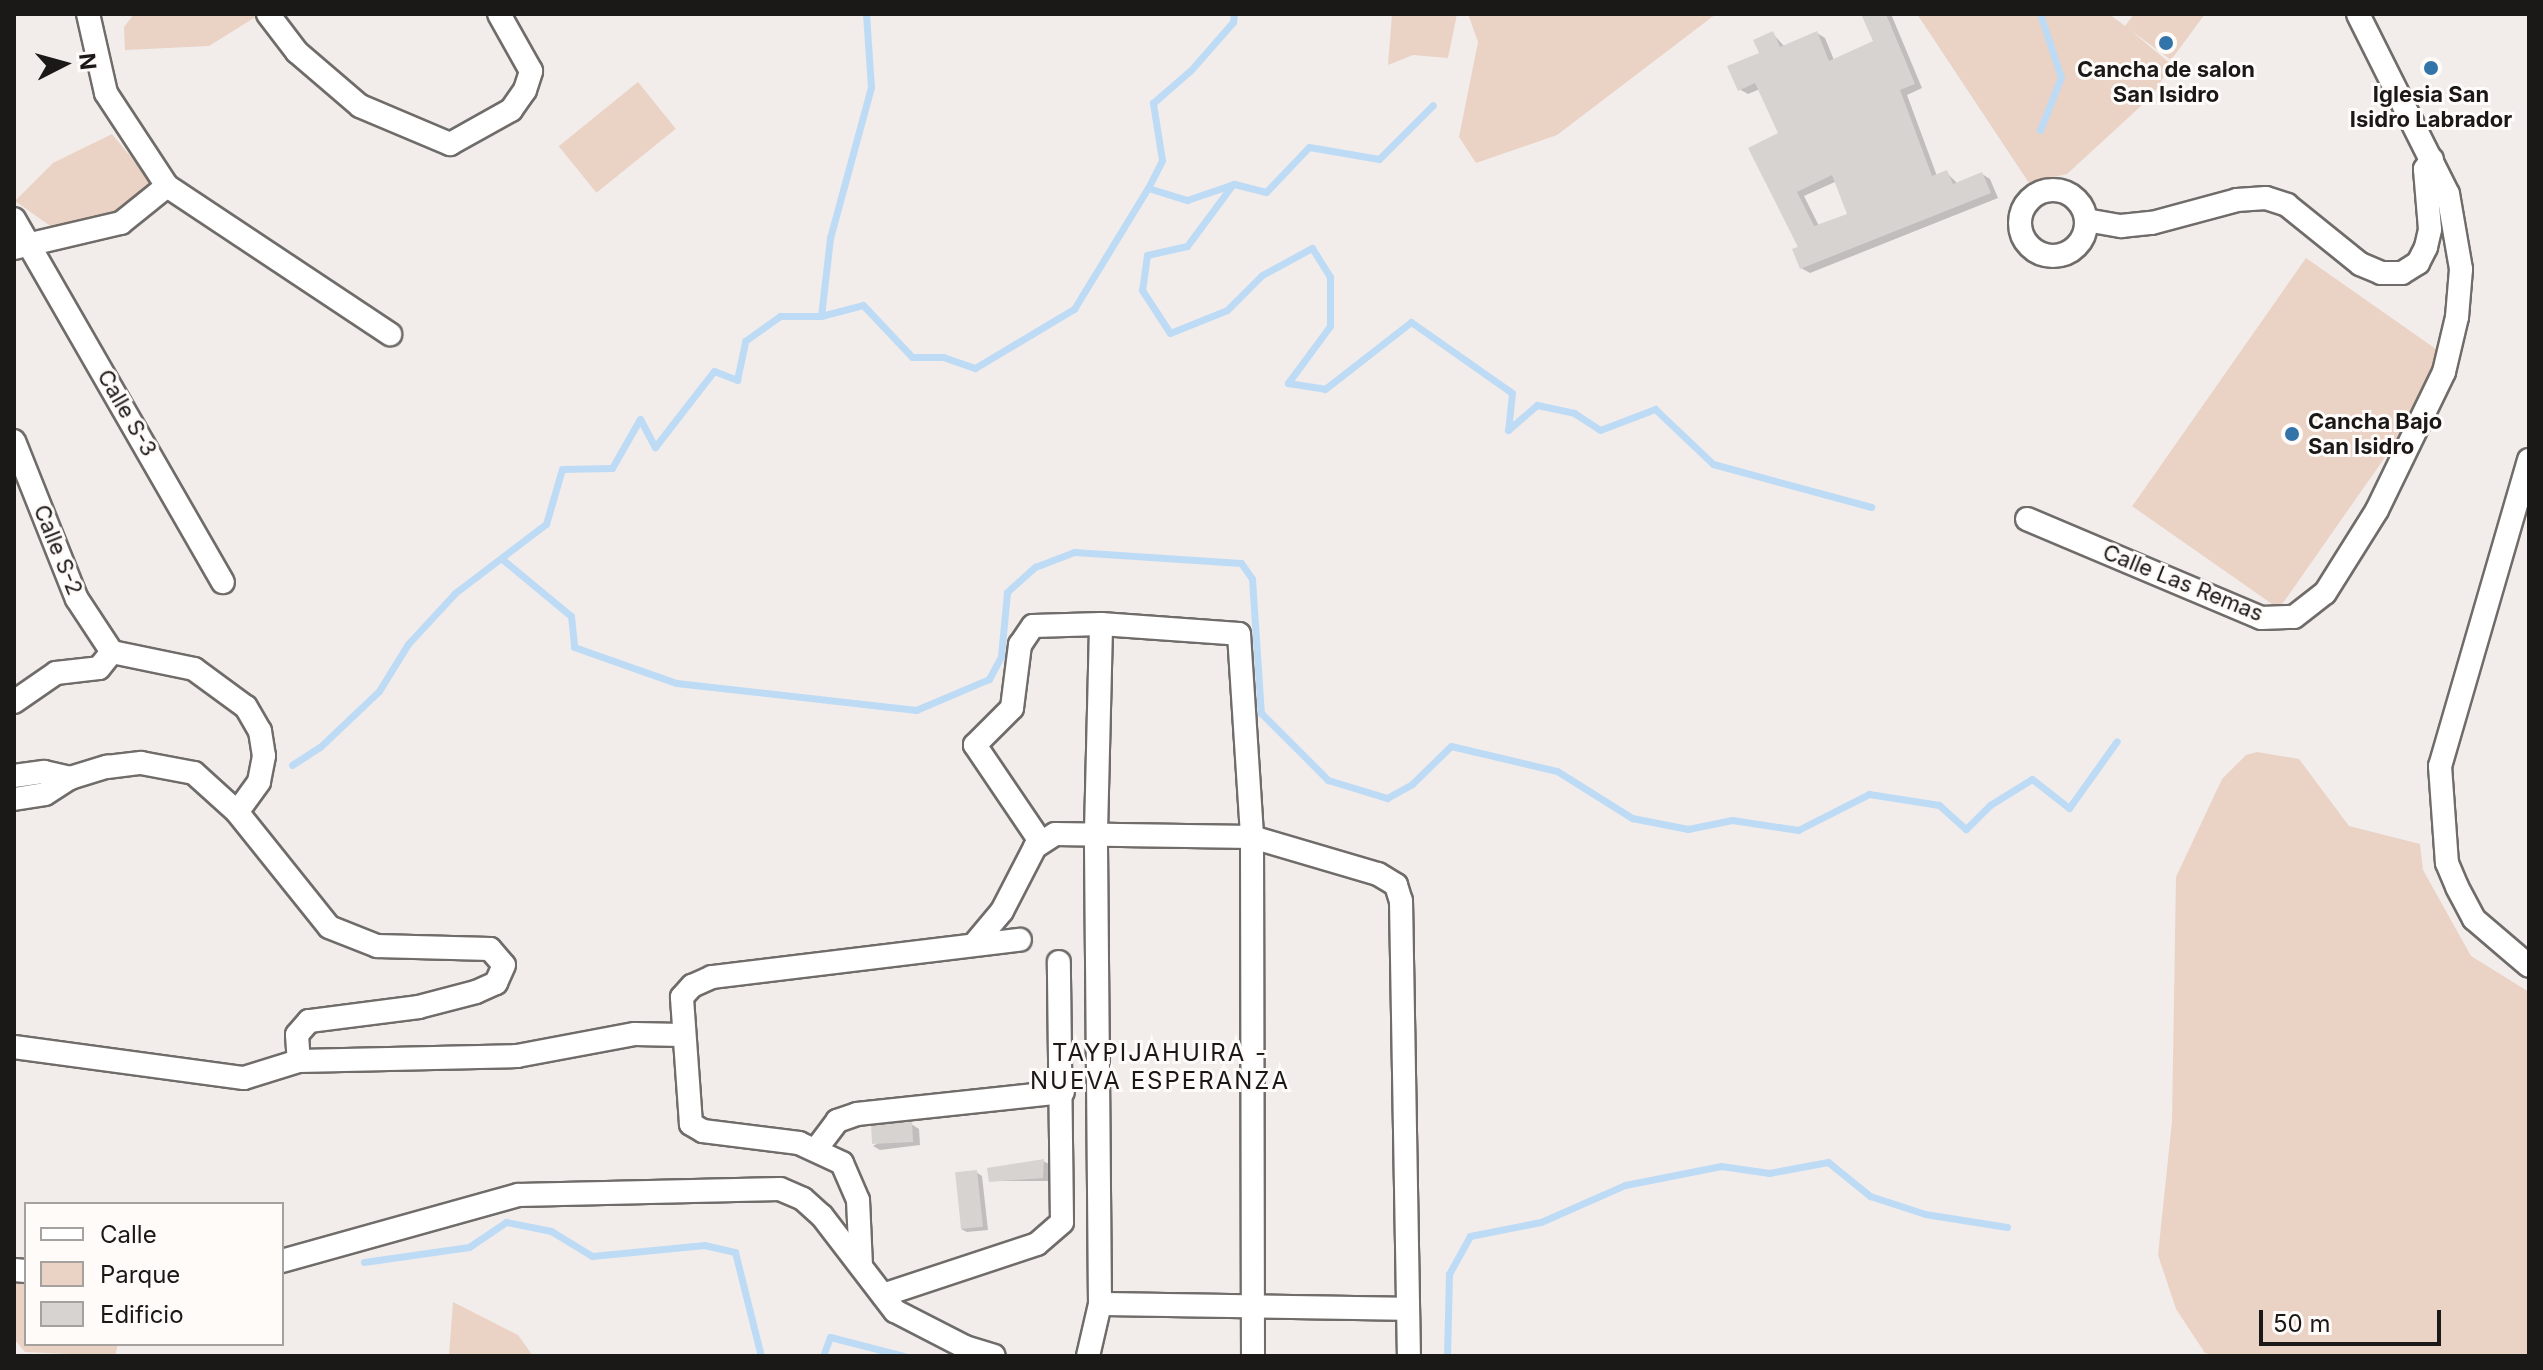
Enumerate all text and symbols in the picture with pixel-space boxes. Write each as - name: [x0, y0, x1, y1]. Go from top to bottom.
- north arrow: [24, 24, 104, 104]
- marker: Cancha de salon San Isidro: [2157, 34, 2175, 52]
- text: N: [74, 52, 102, 71]
- place label: Cancha de salon San Isidro: [2077, 56, 2255, 108]
- marker: Iglesia San Isidro Labrador: [2422, 59, 2440, 77]
- place label: Iglesia San Isidro Labrador: [2350, 81, 2512, 132]
- street label: Calle S-3: [92, 365, 162, 461]
- place label: Cancha Bajo San Isidro: [2308, 408, 2442, 460]
- marker: Cancha Bajo San Isidro: [2283, 425, 2301, 443]
- street label: Calle S-2: [28, 501, 88, 599]
- street label: Calle Las Remas: [2099, 539, 2267, 627]
- district label: TAYPIJAHUIRA - NUEVA ESPERANZA: [1030, 1039, 1290, 1095]
- legend: [24, 1202, 284, 1346]
- text: Calle: [100, 1220, 157, 1249]
- text: Parque: [100, 1260, 180, 1289]
- scale bar: [2263, 1294, 2445, 1344]
- text: Edificio: [100, 1300, 184, 1329]
- text: 50 m: [2273, 1309, 2331, 1338]

